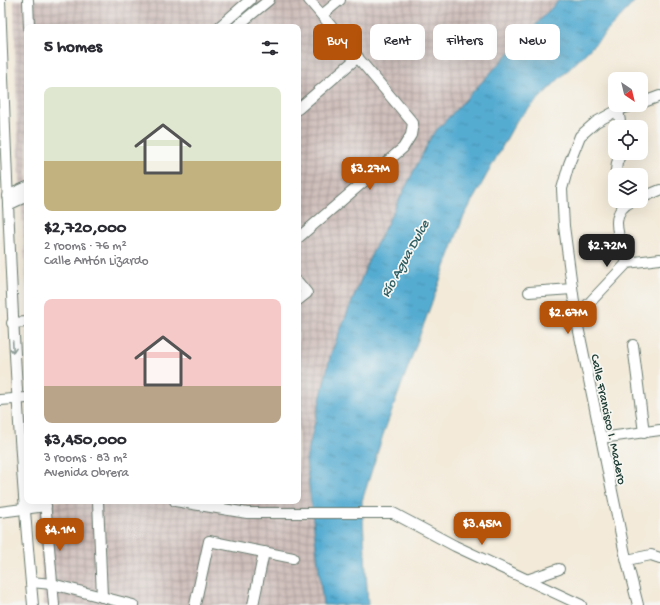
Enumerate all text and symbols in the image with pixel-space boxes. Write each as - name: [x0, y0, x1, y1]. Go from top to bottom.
- chip: Buy: [313, 24, 362, 60]
- chip: Rent: [370, 24, 425, 60]
- chip: Filters: [433, 24, 497, 60]
- chip: New: [505, 24, 560, 60]
- icon: filters: [259, 37, 281, 59]
- text: 5 homes: [44, 38, 102, 58]
- north arrow: [608, 72, 648, 112]
- map controls: [608, 72, 648, 208]
- icon: home: [127, 113, 199, 185]
- button: locate: [608, 120, 648, 160]
- pin: $3.27M: [337, 157, 403, 191]
- text: $3.27M: [351, 162, 389, 177]
- button: layers: [608, 168, 648, 208]
- water label: Río Agua Dulce: [378, 217, 435, 301]
- text: $2,720,000: [44, 219, 126, 239]
- pin: $2.72M: [574, 234, 640, 268]
- text: 2 rooms · 76 m²: [44, 239, 127, 254]
- text: $2.72M: [588, 239, 626, 254]
- text: Calle Antón Lizardo: [44, 254, 148, 269]
- pin: $2.67M: [535, 301, 601, 335]
- text: $2.67M: [549, 306, 587, 321]
- icon: home: [127, 325, 199, 397]
- one-way arrow: [10, 340, 17, 353]
- street label: Calle Francisco I. Madero: [586, 353, 629, 486]
- text: $3,450,000: [44, 431, 127, 451]
- text: 3 rooms · 83 m²: [44, 451, 128, 466]
- text: Avenida Obrera: [44, 466, 129, 481]
- pin: $3.45M: [449, 512, 515, 546]
- text: $3.45M: [463, 517, 501, 532]
- pin: $4.1M: [32, 518, 88, 552]
- text: $4.1M: [45, 523, 75, 538]

